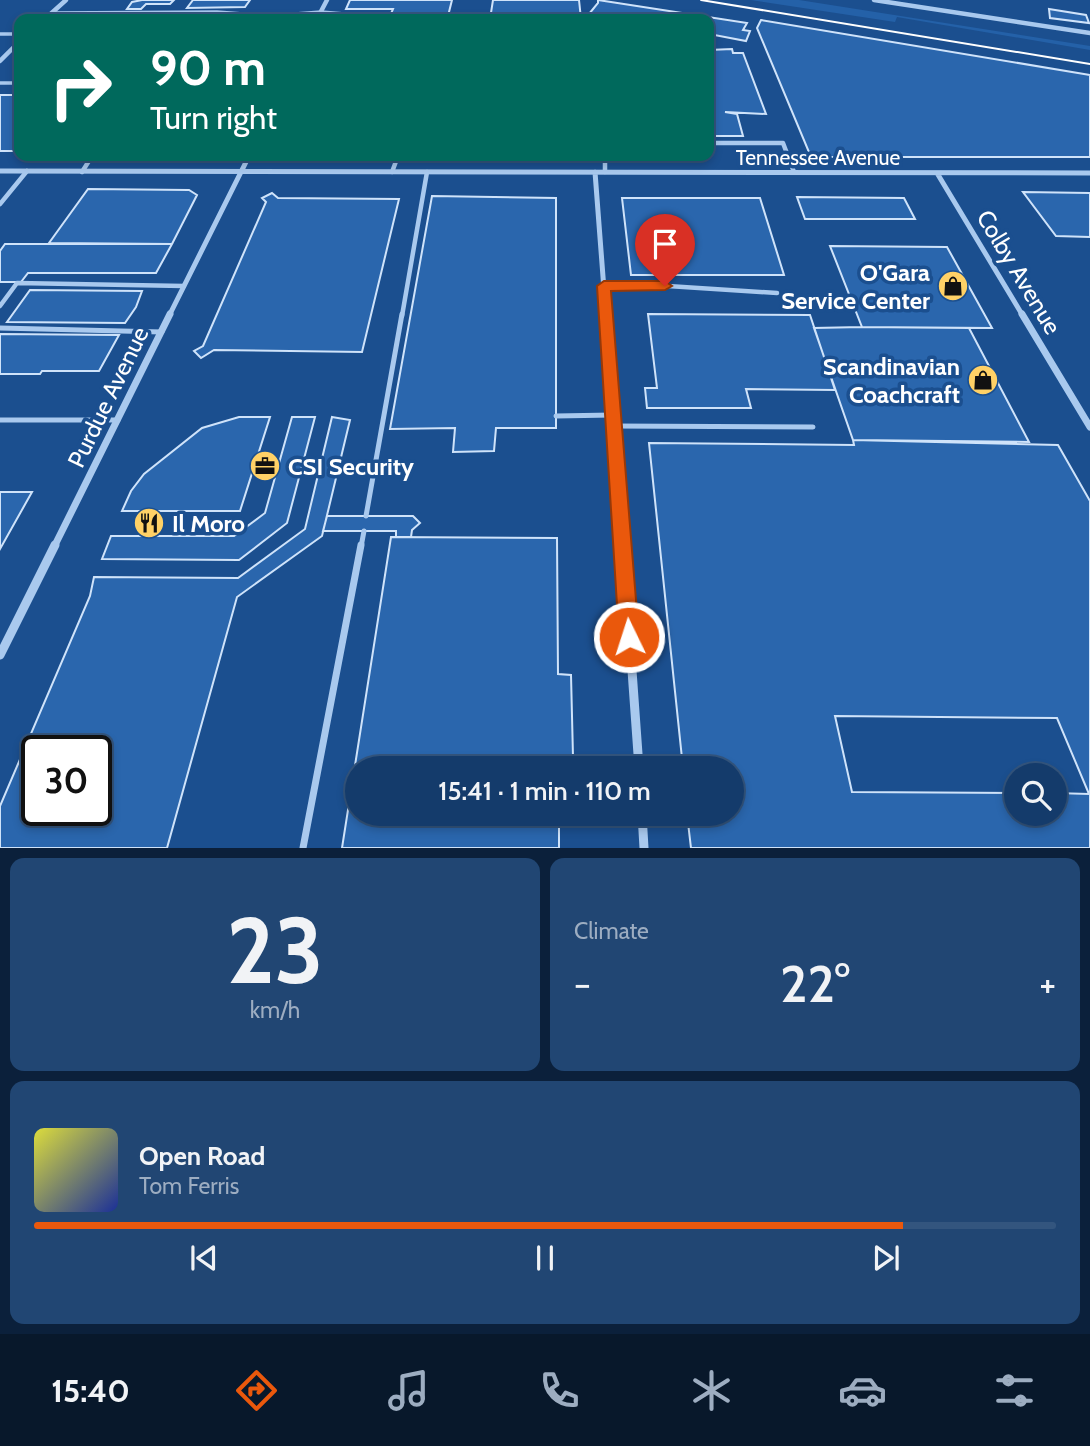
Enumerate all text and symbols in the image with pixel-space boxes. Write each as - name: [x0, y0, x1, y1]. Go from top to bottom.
- text: 90 m: [150, 38, 266, 97]
- icon: right: [35, 42, 126, 133]
- text: Turn right: [150, 98, 277, 137]
- street label: Tennessee Avenue: [736, 145, 901, 170]
- street label: Colby Avenue: [971, 205, 1067, 339]
- pin: [635, 214, 695, 286]
- icon: arrive: [646, 225, 684, 263]
- place label: O'Gara Service Center: [781, 258, 930, 315]
- shop icon: O'Gara Service Center: [936, 269, 970, 303]
- street label: Purdue Avenue: [61, 322, 155, 472]
- place label: Scandinavian Coachcraft: [823, 352, 960, 409]
- shop icon: Scandinavian Coachcraft: [966, 363, 1000, 397]
- office icon: CSI Security: [248, 449, 282, 483]
- place label: CSI Security: [288, 452, 414, 481]
- restaurant icon: Il Moro: [132, 506, 166, 540]
- place label: Il Moro: [172, 509, 245, 538]
- position arrow: [592, 600, 666, 674]
- speed limit sign: 30: [21, 735, 112, 826]
- map controls: [1004, 763, 1067, 826]
- button: search: [1004, 763, 1067, 826]
- text: 15:41 · 1 min · 110 m: [438, 775, 651, 807]
- text: 23: [226, 895, 324, 1006]
- text: Climate: [574, 917, 649, 945]
- text: 22°: [780, 952, 850, 1015]
- text: −: [574, 960, 591, 1007]
- text: +: [1039, 960, 1056, 1007]
- text: km/h: [250, 996, 300, 1024]
- text: Open Road: [139, 1140, 265, 1172]
- text: Tom Ferris: [139, 1172, 239, 1200]
- icon: previous: [185, 1239, 223, 1277]
- icon: pause: [526, 1239, 564, 1277]
- icon: next: [867, 1239, 905, 1277]
- icon: directions: [232, 1366, 281, 1415]
- icon: music: [384, 1366, 433, 1415]
- icon: phone: [535, 1366, 584, 1415]
- icon: climate: [687, 1366, 736, 1415]
- icon: car: [838, 1366, 887, 1415]
- icon: filters: [990, 1366, 1039, 1415]
- text: 15:40: [51, 1371, 130, 1410]

